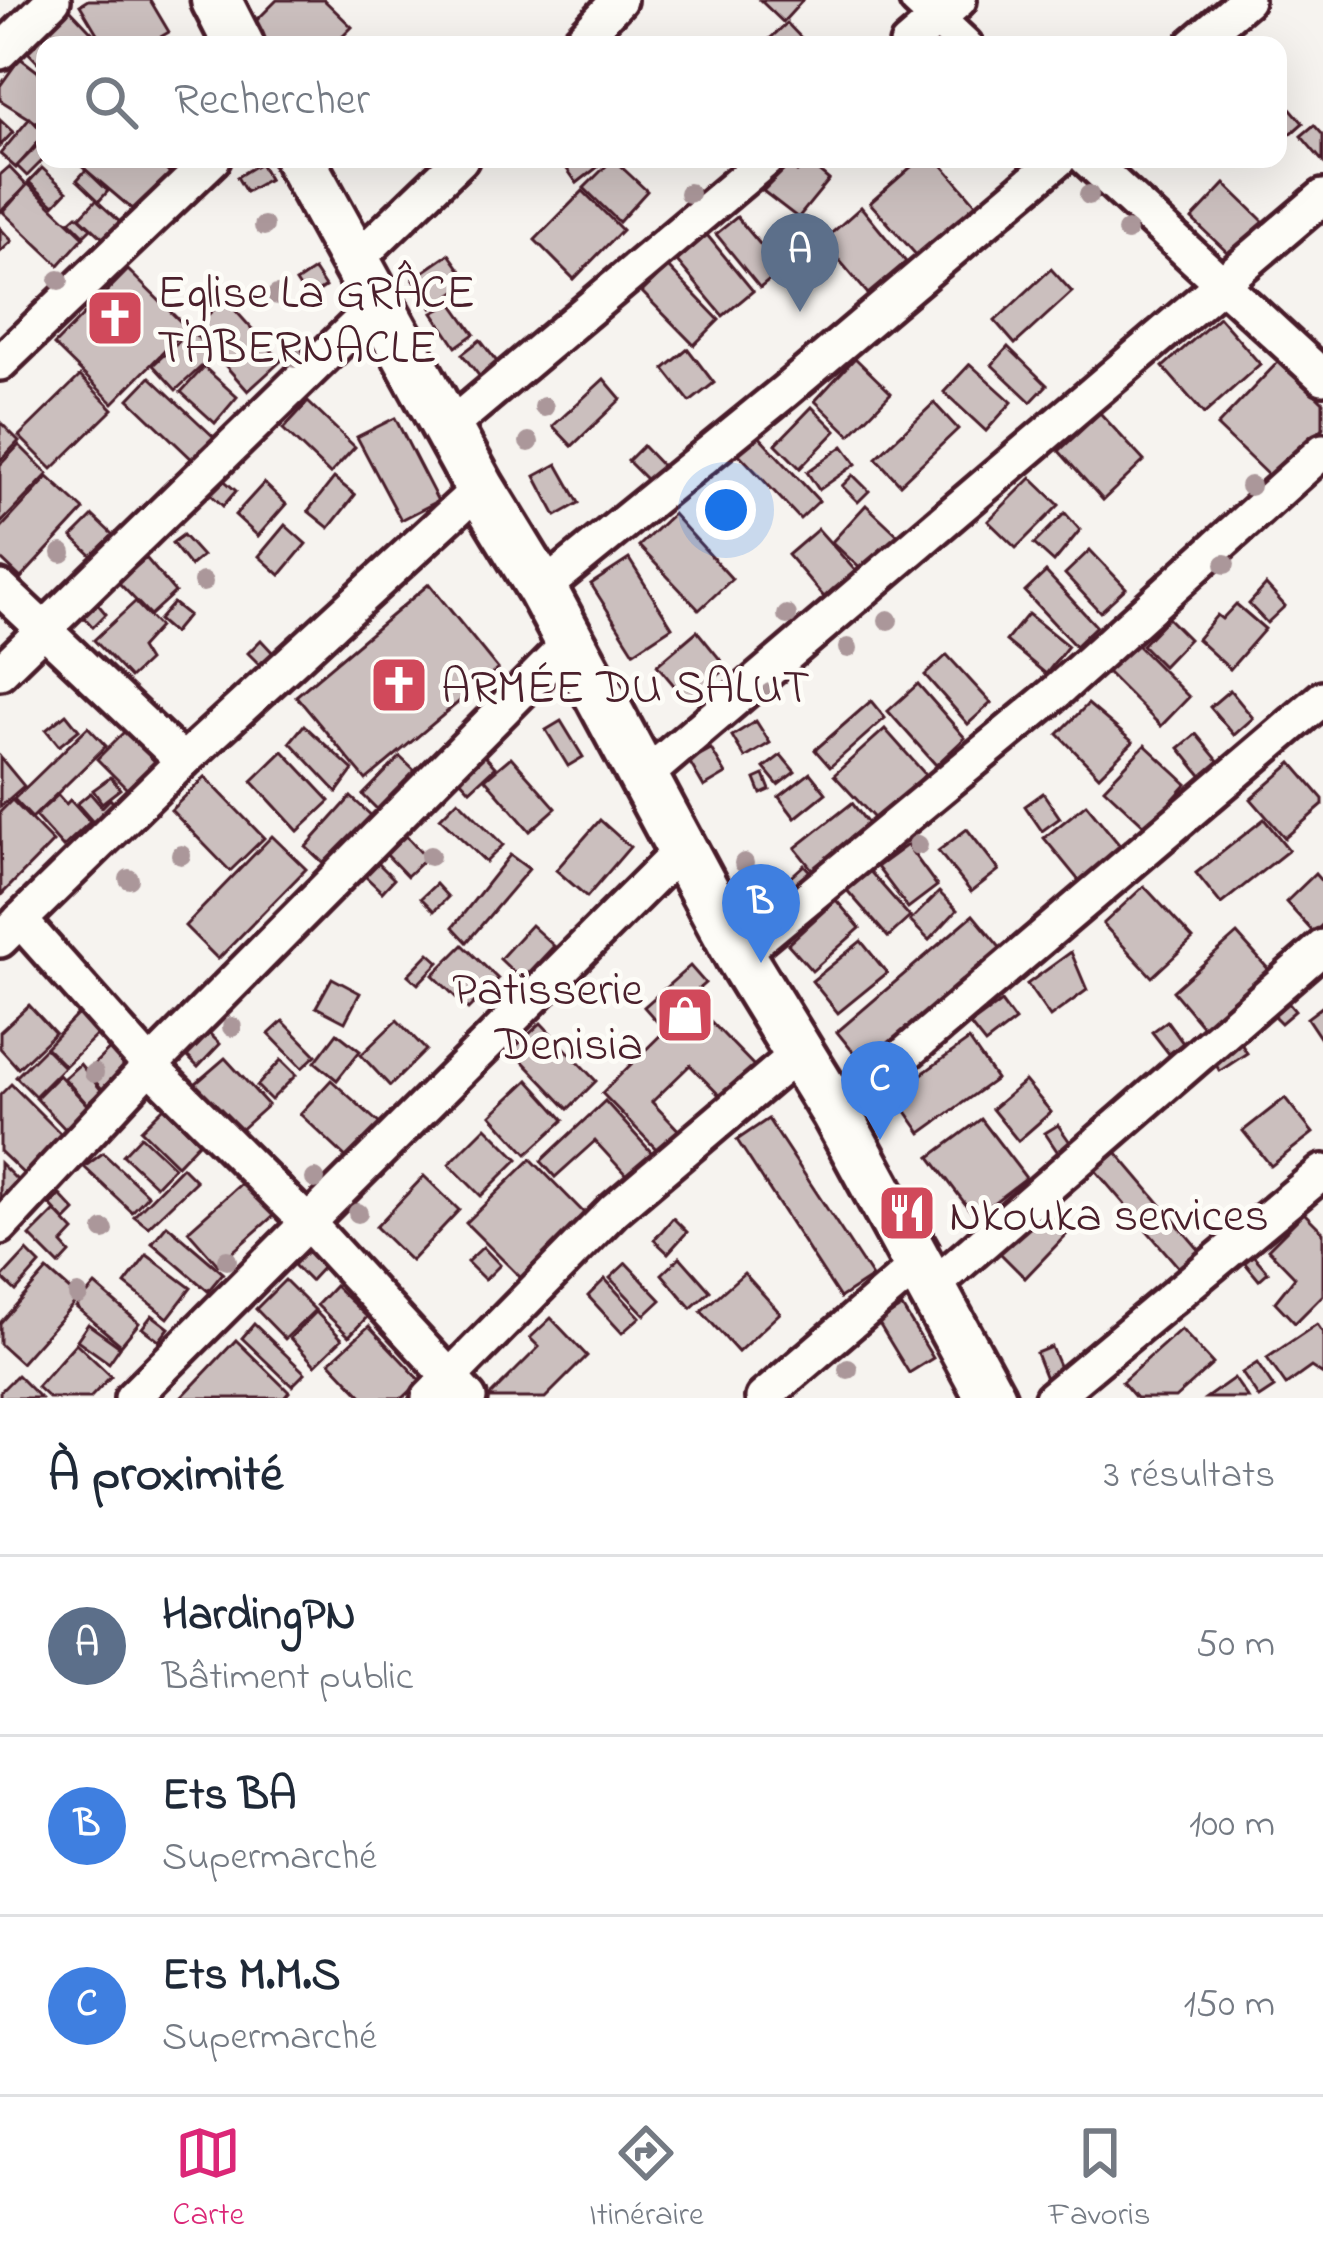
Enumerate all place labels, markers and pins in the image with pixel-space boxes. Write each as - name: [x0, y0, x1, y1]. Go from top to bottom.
- pin: A: [761, 213, 839, 312]
- place label: Eglise La GRÂCE TABERNACLE: [157, 260, 475, 385]
- church icon: Eglise La GRÂCE TABERNACLE: [84, 287, 146, 349]
- church icon: ARMÉE DU SALUT: [368, 654, 430, 716]
- place label: ARMÉE DU SALUT: [441, 655, 810, 725]
- pin: B: [722, 864, 800, 963]
- place label: Patisserie Denisia: [452, 957, 643, 1082]
- shop icon: Patisserie Denisia: [654, 984, 716, 1046]
- pin: C: [841, 1041, 919, 1140]
- restaurant icon: Nkouka services: [876, 1182, 938, 1244]
- place label: Nkouka services: [949, 1183, 1269, 1253]

